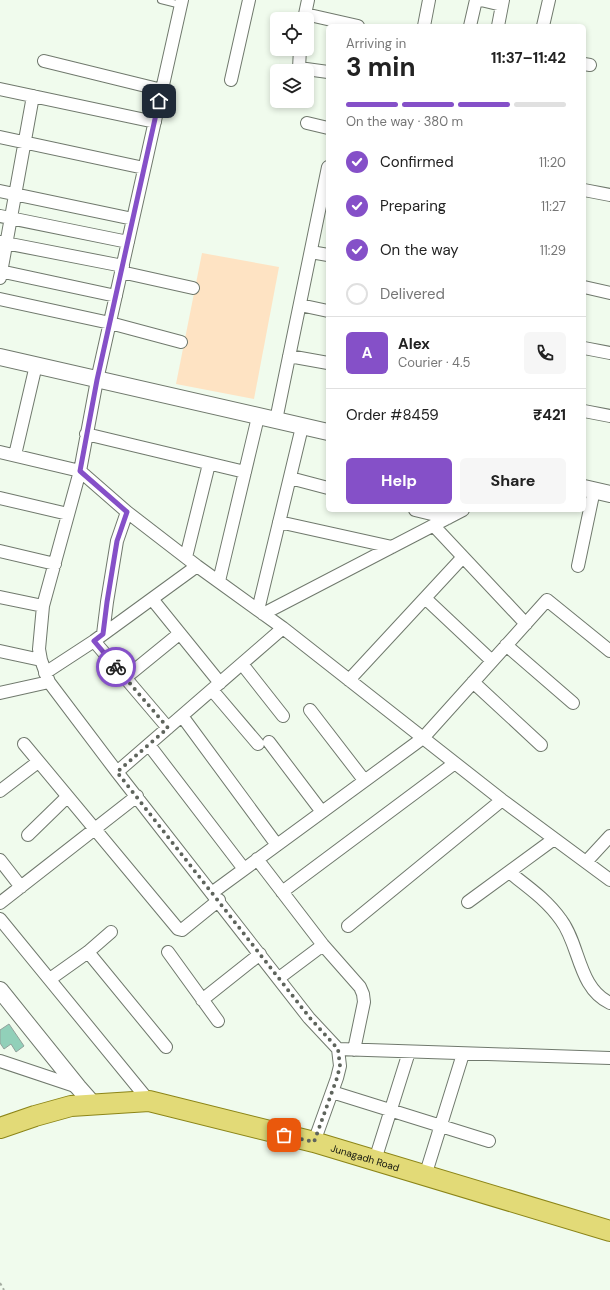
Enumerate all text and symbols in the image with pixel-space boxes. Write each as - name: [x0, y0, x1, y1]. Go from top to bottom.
- map controls: [270, 12, 314, 108]
- button: locate: [270, 12, 314, 56]
- text: Arriving in: [346, 35, 406, 52]
- text: 11:37–11:42: [491, 48, 566, 68]
- text: 3 min: [346, 50, 415, 84]
- button: layers: [270, 64, 314, 108]
- pin: [142, 84, 176, 118]
- icon: home: [148, 90, 170, 112]
- text: On the way · 380 m: [346, 113, 463, 130]
- icon: check: [346, 151, 368, 173]
- text: Confirmed: [380, 152, 454, 172]
- text: 11:20: [539, 154, 566, 171]
- icon: check: [346, 195, 368, 217]
- text: Preparing: [380, 196, 446, 216]
- text: 11:27: [541, 198, 566, 215]
- icon: check: [346, 239, 368, 261]
- text: On the way: [380, 240, 459, 260]
- text: 11:29: [540, 242, 566, 259]
- text: Delivered: [380, 284, 445, 304]
- button: phone: [524, 332, 566, 374]
- text: Alex: [398, 334, 430, 354]
- text: A: [362, 343, 372, 363]
- text: Courier · 4.5: [398, 354, 471, 371]
- text: Order #8459: [346, 405, 439, 425]
- text: ₹421: [533, 405, 566, 425]
- button: Help: [346, 458, 452, 504]
- button: Share: [460, 458, 566, 504]
- courier: [96, 647, 136, 687]
- icon: bike: [105, 656, 127, 678]
- pin: [267, 1118, 301, 1152]
- icon: bag: [273, 1124, 295, 1146]
- street label: Junagadh Road: [329, 1141, 401, 1174]

